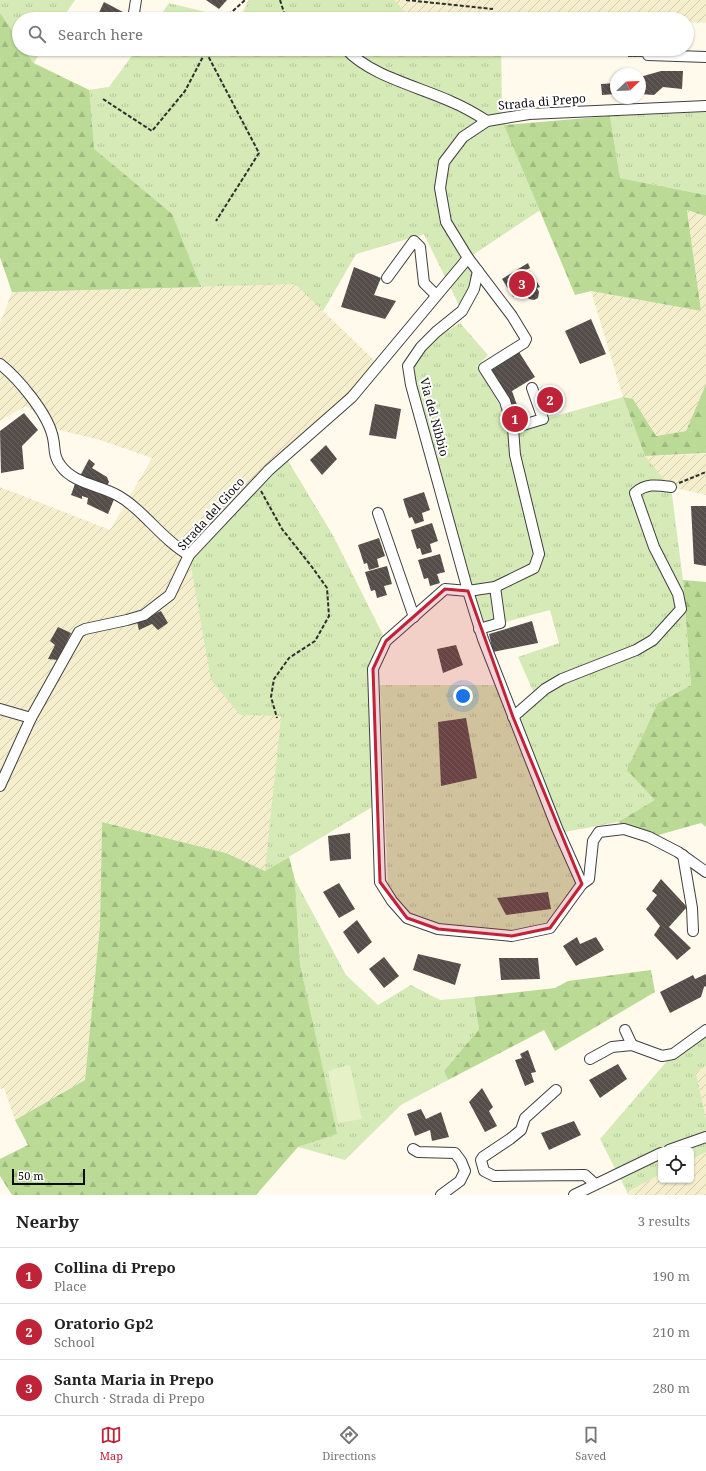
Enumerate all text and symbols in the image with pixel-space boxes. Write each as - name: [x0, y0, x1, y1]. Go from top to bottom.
- search box: [12, 12, 694, 56]
- icon: search: [26, 23, 48, 45]
- text: Search here: [58, 24, 143, 44]
- north arrow: [610, 68, 646, 104]
- street label: Strada di Prepo: [497, 89, 587, 114]
- pin: 3: [509, 269, 535, 299]
- street label: Via del Nibbio: [416, 376, 453, 458]
- pin: 2: [537, 385, 563, 415]
- pin: 1: [502, 404, 528, 434]
- street label: Strada del Gioco: [173, 473, 248, 554]
- your location: [453, 686, 473, 706]
- map controls: [658, 1147, 694, 1183]
- button: locate: [658, 1147, 694, 1183]
- scale bar: [12, 1167, 85, 1186]
- text: 50 m: [18, 1168, 44, 1183]
- text: Nearby: [16, 1210, 79, 1233]
- text: 3 results: [638, 1212, 690, 1230]
- text: Collina di Prepo: [54, 1257, 176, 1277]
- text: 1: [25, 1267, 33, 1285]
- text: 190 m: [653, 1267, 690, 1285]
- text: Place: [54, 1277, 87, 1295]
- text: Oratorio Gp2: [54, 1313, 154, 1333]
- text: 2: [25, 1323, 33, 1341]
- text: 210 m: [653, 1323, 690, 1341]
- text: School: [54, 1333, 95, 1351]
- text: Santa Maria in Prepo: [54, 1369, 214, 1389]
- text: 3: [25, 1379, 33, 1397]
- text: 280 m: [653, 1379, 690, 1397]
- text: Church · Strada di Prepo: [54, 1389, 205, 1407]
- tab: Map: [100, 1424, 123, 1463]
- tab: Directions: [322, 1424, 376, 1463]
- tab: Saved: [575, 1424, 606, 1463]

